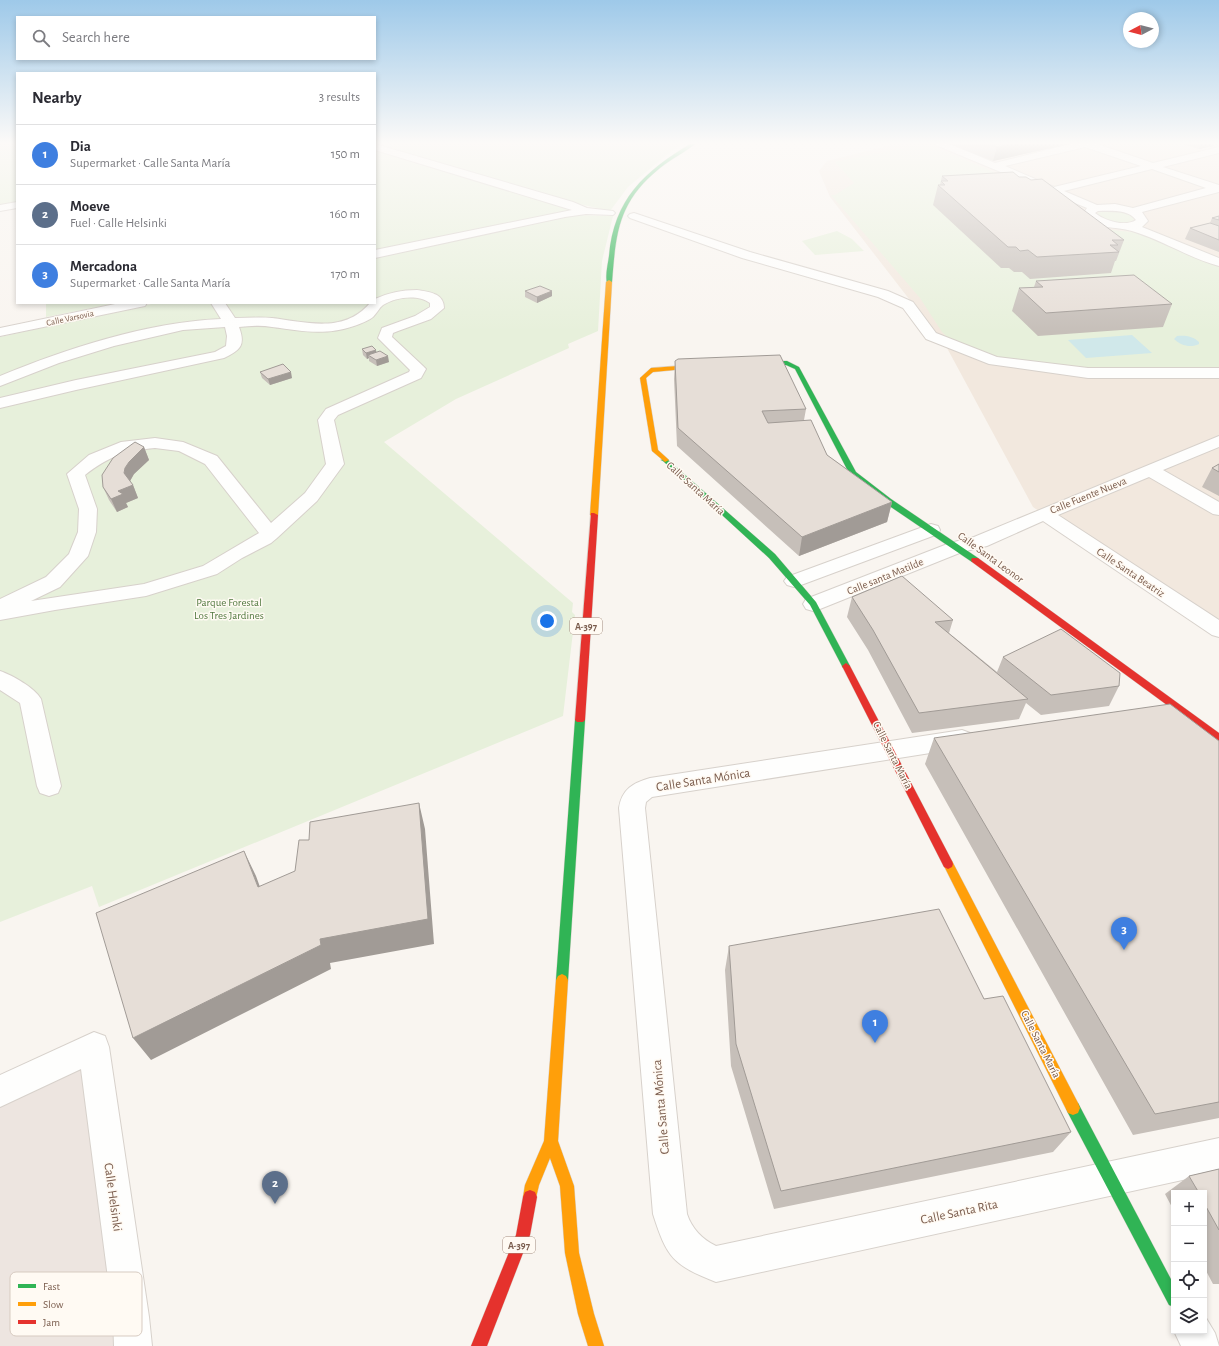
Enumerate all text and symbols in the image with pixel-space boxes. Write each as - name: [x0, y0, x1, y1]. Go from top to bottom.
- north arrow: [1123, 12, 1159, 48]
- search box: [16, 16, 376, 60]
- icon: search: [30, 27, 52, 49]
- text: Search here: [62, 30, 130, 45]
- text: Nearby: [32, 89, 82, 106]
- text: 3 results: [319, 91, 360, 104]
- text: Dia: [70, 139, 91, 154]
- text: 1: [43, 148, 47, 161]
- text: 150 m: [331, 148, 360, 161]
- text: Supermarket · Calle Santa María: [70, 157, 231, 170]
- text: Moeve: [70, 199, 110, 214]
- text: 2: [42, 208, 48, 221]
- text: 160 m: [330, 208, 360, 221]
- text: Fuel · Calle Helsinki: [70, 217, 167, 230]
- text: Mercadona: [70, 259, 137, 274]
- text: 3: [42, 268, 48, 281]
- text: 170 m: [331, 268, 360, 281]
- text: Supermarket · Calle Santa María: [70, 277, 231, 290]
- street label: Calle Varsovia: [46, 309, 95, 328]
- street label: Calle Santa María: [664, 460, 727, 517]
- street label: Calle Fuente Nueva: [1048, 475, 1128, 516]
- street label: Calle Santa Leonor: [956, 530, 1026, 585]
- street label: Calle Santa Beatriz: [1095, 546, 1167, 599]
- street label: Calle santa Matilde: [845, 556, 925, 597]
- park label: Parque Forestal Los Tres Jardines: [194, 597, 264, 621]
- your location: [537, 611, 557, 631]
- road number: A-397: [570, 618, 602, 634]
- street label: Calle Santa María: [871, 720, 914, 791]
- street label: Calle Santa Mónica: [655, 767, 751, 794]
- pin: 3: [1111, 917, 1137, 950]
- street label: Calle Santa María: [1019, 1009, 1062, 1080]
- pin: 1: [862, 1010, 888, 1043]
- street label: Calle Santa Mónica: [651, 1059, 672, 1155]
- street label: Calle Helsinki: [101, 1162, 124, 1232]
- pin: 2: [262, 1171, 288, 1204]
- map controls: [1171, 1190, 1207, 1334]
- button: +: [1171, 1190, 1207, 1226]
- street label: Calle Santa Rita: [920, 1198, 999, 1227]
- button: −: [1171, 1226, 1207, 1262]
- road number: A-397: [503, 1237, 535, 1253]
- button: locate: [1171, 1262, 1207, 1298]
- legend: [10, 1272, 142, 1336]
- text: Fast: [43, 1281, 61, 1292]
- button: layers: [1171, 1298, 1207, 1334]
- text: Slow: [43, 1299, 64, 1310]
- text: Jam: [43, 1317, 60, 1328]

